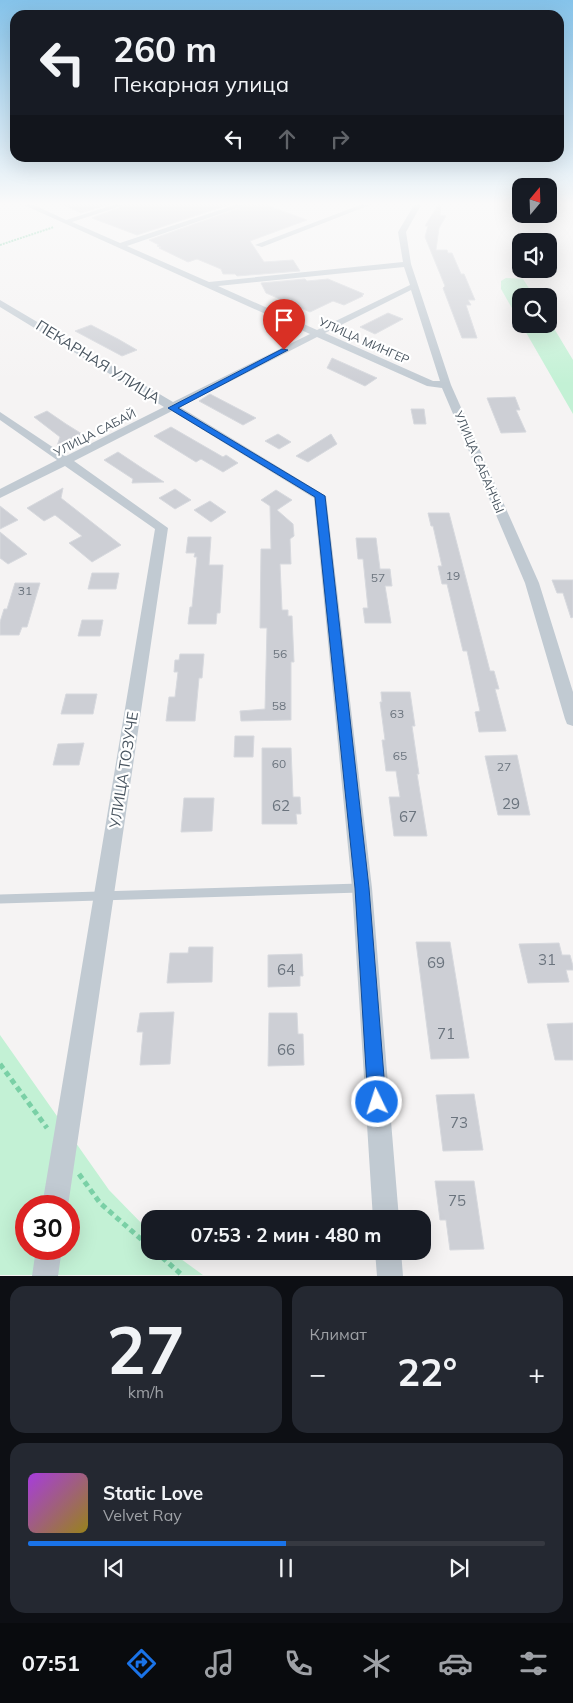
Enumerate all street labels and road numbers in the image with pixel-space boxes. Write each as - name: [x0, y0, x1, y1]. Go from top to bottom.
- street label: УЛИЦА МИНГЕР: [316, 313, 412, 367]
- street label: ПЕКАРНАЯ УЛИЦА: [33, 316, 164, 408]
- street label: УЛИЦА САБАЙ: [50, 405, 138, 460]
- street label: УЛИЦА САБАНЧЫ: [451, 408, 508, 515]
- street label: УЛИЦА ТОЗУЧЕ: [105, 710, 142, 831]

